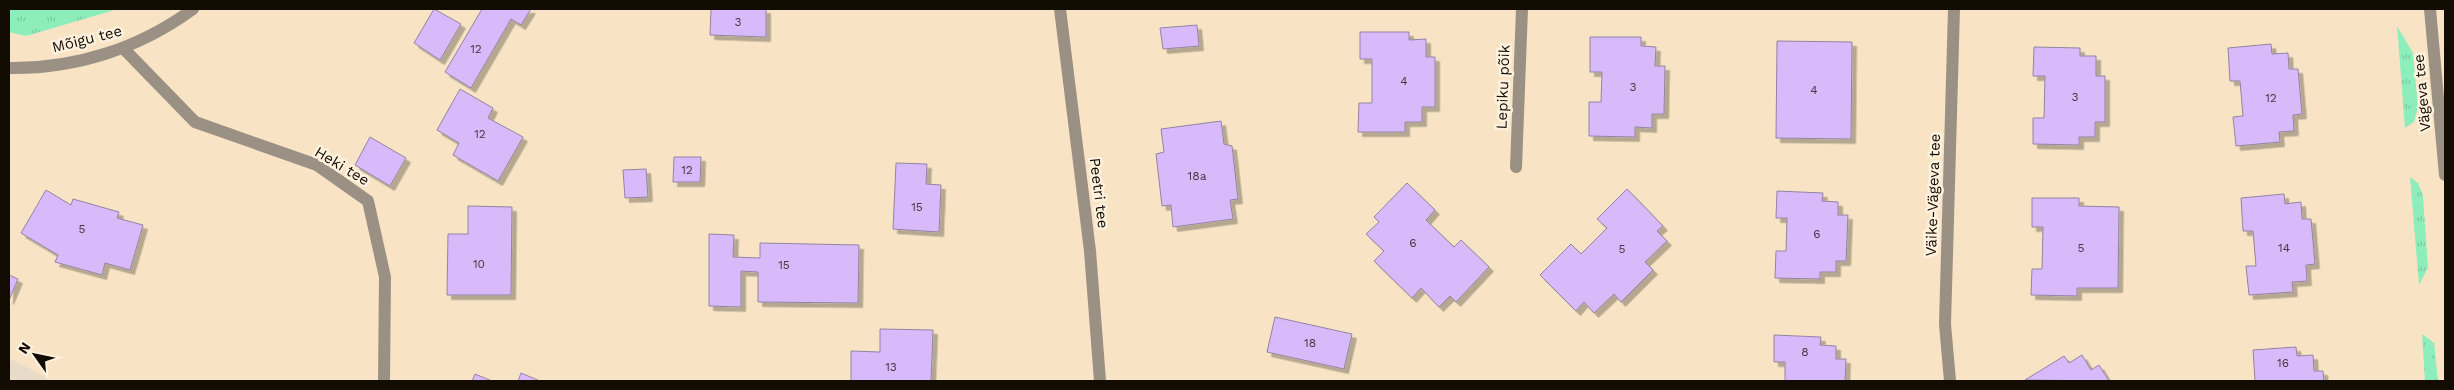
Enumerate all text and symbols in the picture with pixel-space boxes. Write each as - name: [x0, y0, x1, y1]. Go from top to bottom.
- house number: 3: [735, 15, 742, 29]
- street label: Mõigu tee: [50, 22, 124, 56]
- house number: 12: [470, 42, 482, 56]
- street label: Lepiku põik: [1493, 44, 1513, 130]
- street label: Vägeva tee: [2410, 53, 2434, 133]
- house number: 4: [1400, 74, 1408, 88]
- house number: 3: [1630, 80, 1637, 94]
- house number: 4: [1810, 83, 1818, 97]
- house number: 3: [2072, 90, 2079, 104]
- house number: 12: [2265, 91, 2277, 105]
- house number: 12: [474, 127, 486, 141]
- street label: Väike-Vägeva tee: [1922, 133, 1944, 257]
- street label: Heki tee: [311, 143, 373, 189]
- street label: Peetri tee: [1086, 157, 1112, 229]
- house number: 12: [681, 163, 693, 177]
- house number: 18a: [1188, 169, 1207, 183]
- house number: 15: [911, 200, 923, 214]
- house number: 5: [79, 222, 86, 236]
- house number: 6: [1813, 227, 1821, 241]
- house number: 6: [1409, 236, 1417, 250]
- house number: 5: [2078, 241, 2085, 255]
- house number: 14: [2278, 241, 2290, 255]
- house number: 5: [1619, 242, 1626, 256]
- house number: 10: [473, 257, 485, 271]
- house number: 15: [778, 258, 790, 272]
- north arrow: [10, 330, 60, 380]
- house number: 18: [1304, 336, 1316, 350]
- text: N: [15, 339, 34, 357]
- house number: 8: [1801, 345, 1809, 359]
- house number: 16: [2277, 356, 2289, 370]
- house number: 13: [885, 360, 897, 374]

